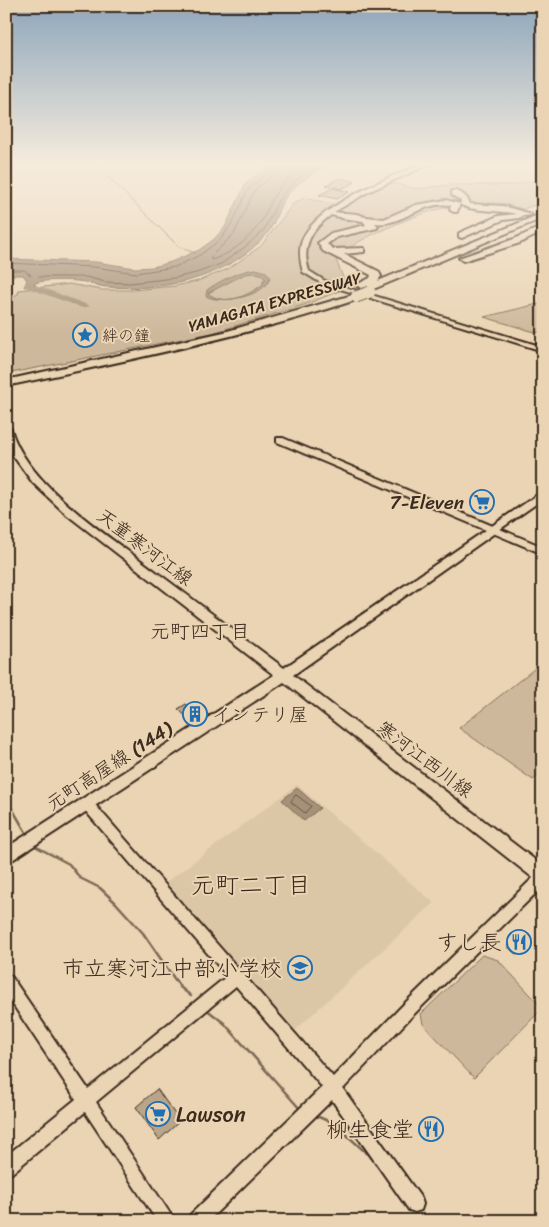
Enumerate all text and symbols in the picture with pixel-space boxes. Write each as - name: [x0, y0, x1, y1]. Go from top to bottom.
- street label: YAMAGATA EXPRESSWAY: [185, 263, 366, 341]
- place label: 絆の鐘: [102, 321, 150, 350]
- place icon: 絆の鐘: [72, 322, 98, 348]
- place label: 7-Eleven: [390, 486, 464, 519]
- supermarket icon: 7-Eleven: [469, 489, 495, 515]
- street label: 天童寒河江線: [90, 500, 200, 594]
- district label: 元町四丁目: [150, 614, 250, 649]
- place label: インテリ屋: [212, 698, 308, 731]
- building icon: インテリ屋: [182, 701, 208, 727]
- street label: 元町高屋線 (144): [39, 712, 180, 819]
- street label: 寒河江西川線: [370, 712, 480, 806]
- district label: 元町二丁目: [191, 864, 311, 906]
- place label: すし長: [436, 923, 502, 962]
- restaurant icon: すし長: [506, 929, 532, 955]
- place label: 市立寒河江中部小学校: [62, 949, 282, 988]
- school or university icon: 市立寒河江中部小学校: [287, 955, 313, 981]
- place label: Lawson: [176, 1095, 246, 1134]
- supermarket icon: Lawson: [145, 1101, 171, 1127]
- place label: 柳生食堂: [326, 1110, 414, 1149]
- restaurant icon: 柳生食堂: [418, 1116, 444, 1142]

